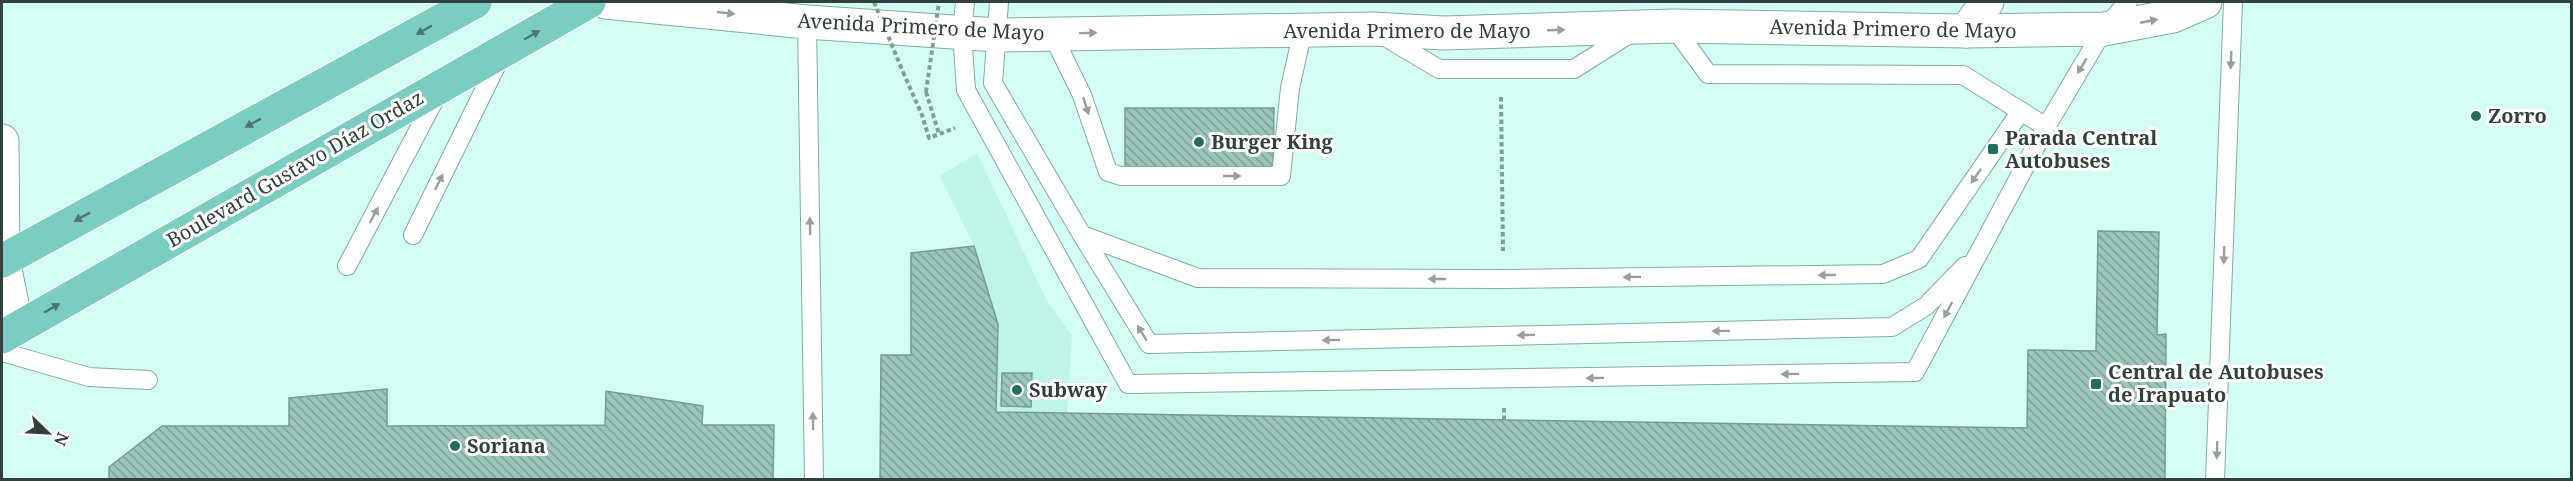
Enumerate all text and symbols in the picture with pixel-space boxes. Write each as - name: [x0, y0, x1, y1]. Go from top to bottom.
- street label: Avenida Primero de Mayo: [797, 7, 1045, 46]
- one-way arrow: [717, 9, 736, 18]
- street label: Avenida Primero de Mayo: [1769, 13, 2017, 44]
- one-way arrow: [2140, 16, 2159, 25]
- street label: Avenida Primero de Mayo: [1283, 17, 1531, 44]
- one-way arrow: [415, 25, 432, 35]
- one-way arrow: [1547, 26, 1566, 35]
- one-way arrow: [1079, 28, 1098, 38]
- one-way arrow: [524, 29, 540, 40]
- one-way arrow: [2226, 50, 2235, 69]
- one-way arrow: [2077, 58, 2087, 75]
- street label: Boulevard Gustavo Díaz Ordaz: [161, 84, 428, 253]
- one-way arrow: [1081, 97, 1091, 115]
- place label: Zorro: [2488, 102, 2547, 129]
- marker: Zorro: [2469, 109, 2483, 123]
- one-way arrow: [244, 118, 261, 128]
- place label: Parada Central Autobuses: [2005, 124, 2157, 174]
- place label: Burger King: [1211, 128, 1334, 155]
- marker: Burger King: [1192, 135, 1206, 149]
- marker: Parada Central Autobuses: [1986, 142, 2000, 156]
- one-way arrow: [1970, 168, 1982, 184]
- one-way arrow: [1223, 171, 1242, 181]
- one-way arrow: [434, 174, 443, 191]
- one-way arrow: [369, 206, 379, 223]
- one-way arrow: [73, 212, 90, 222]
- one-way arrow: [806, 217, 815, 236]
- one-way arrow: [2219, 245, 2228, 264]
- one-way arrow: [1817, 270, 1836, 280]
- one-way arrow: [1622, 273, 1641, 282]
- one-way arrow: [1427, 274, 1446, 284]
- one-way arrow: [1943, 302, 1953, 319]
- one-way arrow: [44, 303, 61, 313]
- one-way arrow: [1137, 325, 1148, 341]
- one-way arrow: [1712, 326, 1731, 335]
- one-way arrow: [1517, 330, 1536, 340]
- one-way arrow: [1322, 335, 1341, 344]
- place label: Central de Autobuses de Irapuato: [2108, 358, 2324, 408]
- one-way arrow: [1780, 369, 1799, 379]
- one-way arrow: [1585, 373, 1604, 383]
- place label: Subway: [1029, 376, 1108, 403]
- marker: Central de Autobuses de Irapuato: [2089, 377, 2103, 391]
- marker: Subway: [1010, 383, 1024, 397]
- north arrow: [18, 403, 78, 463]
- one-way arrow: [808, 412, 818, 431]
- text: N: [49, 429, 74, 450]
- place label: Soriana: [467, 432, 546, 459]
- marker: Soriana: [448, 439, 462, 453]
- one-way arrow: [2212, 440, 2221, 459]

